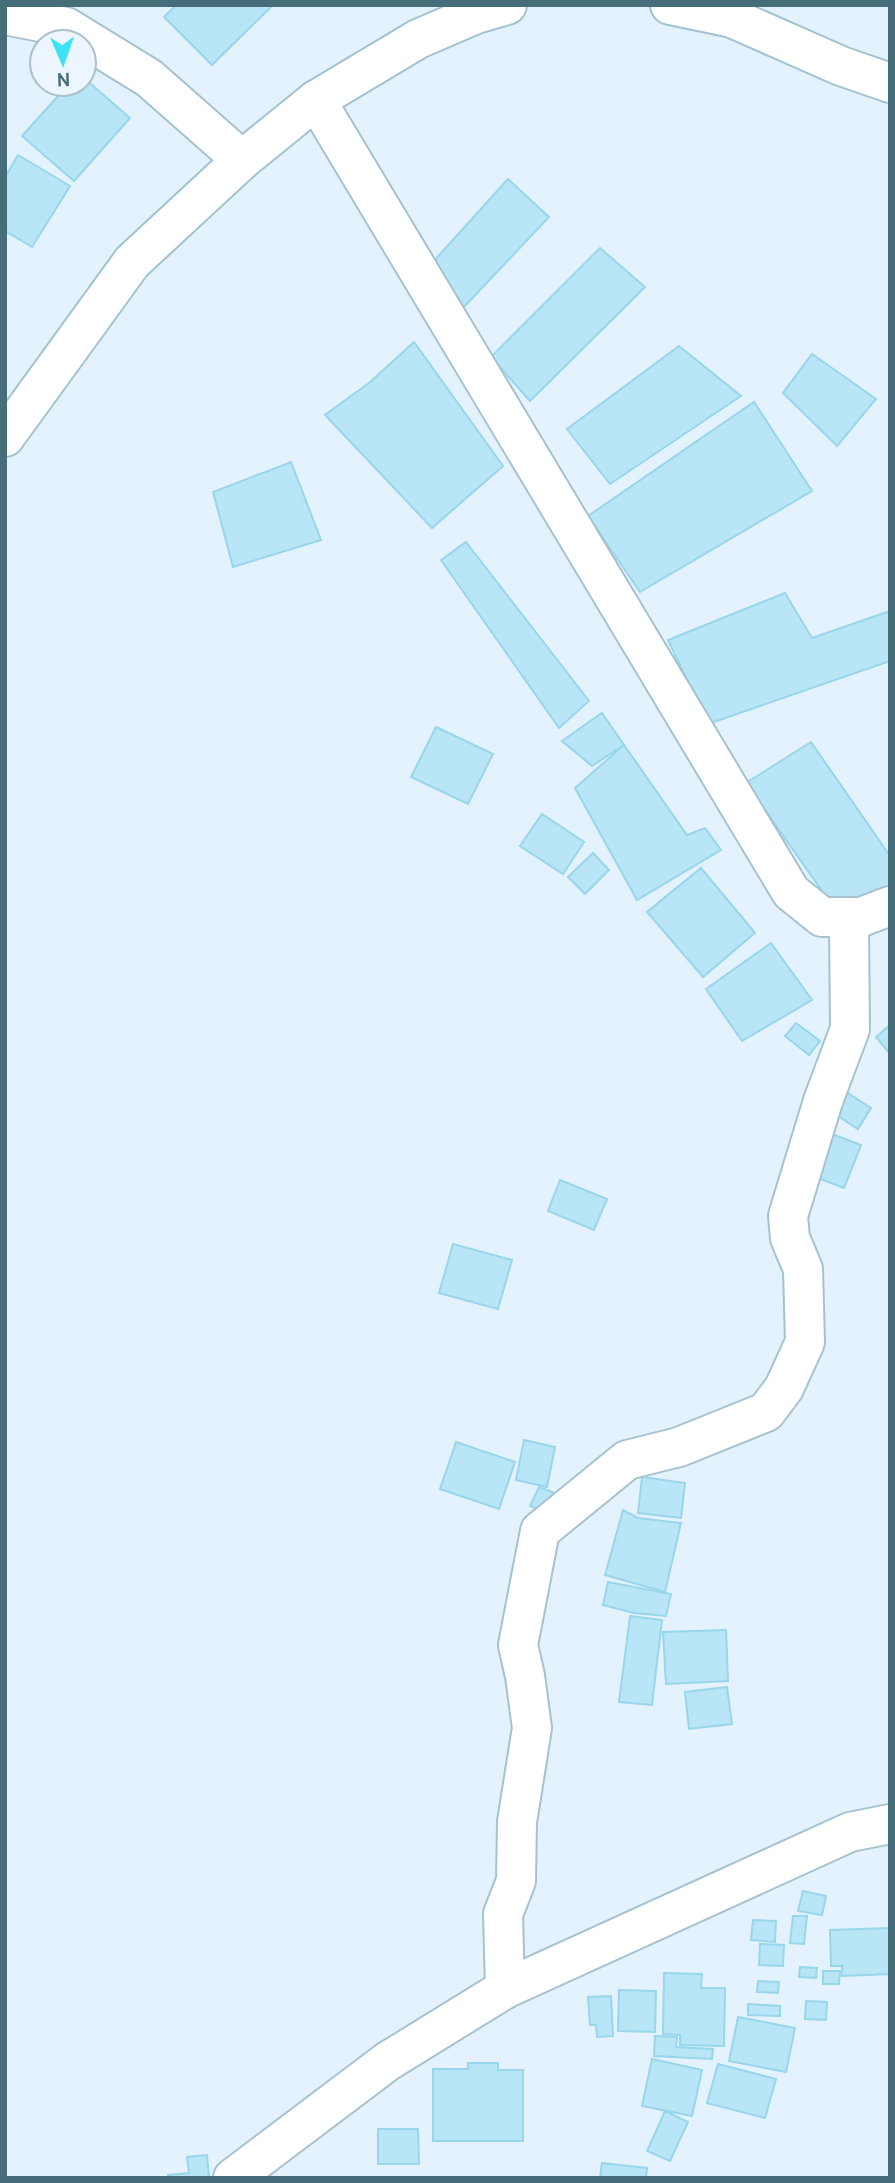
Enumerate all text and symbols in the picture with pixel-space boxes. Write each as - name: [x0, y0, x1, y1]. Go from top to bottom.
- north arrow: [28, 28, 98, 98]
- text: N: [56, 68, 71, 91]

